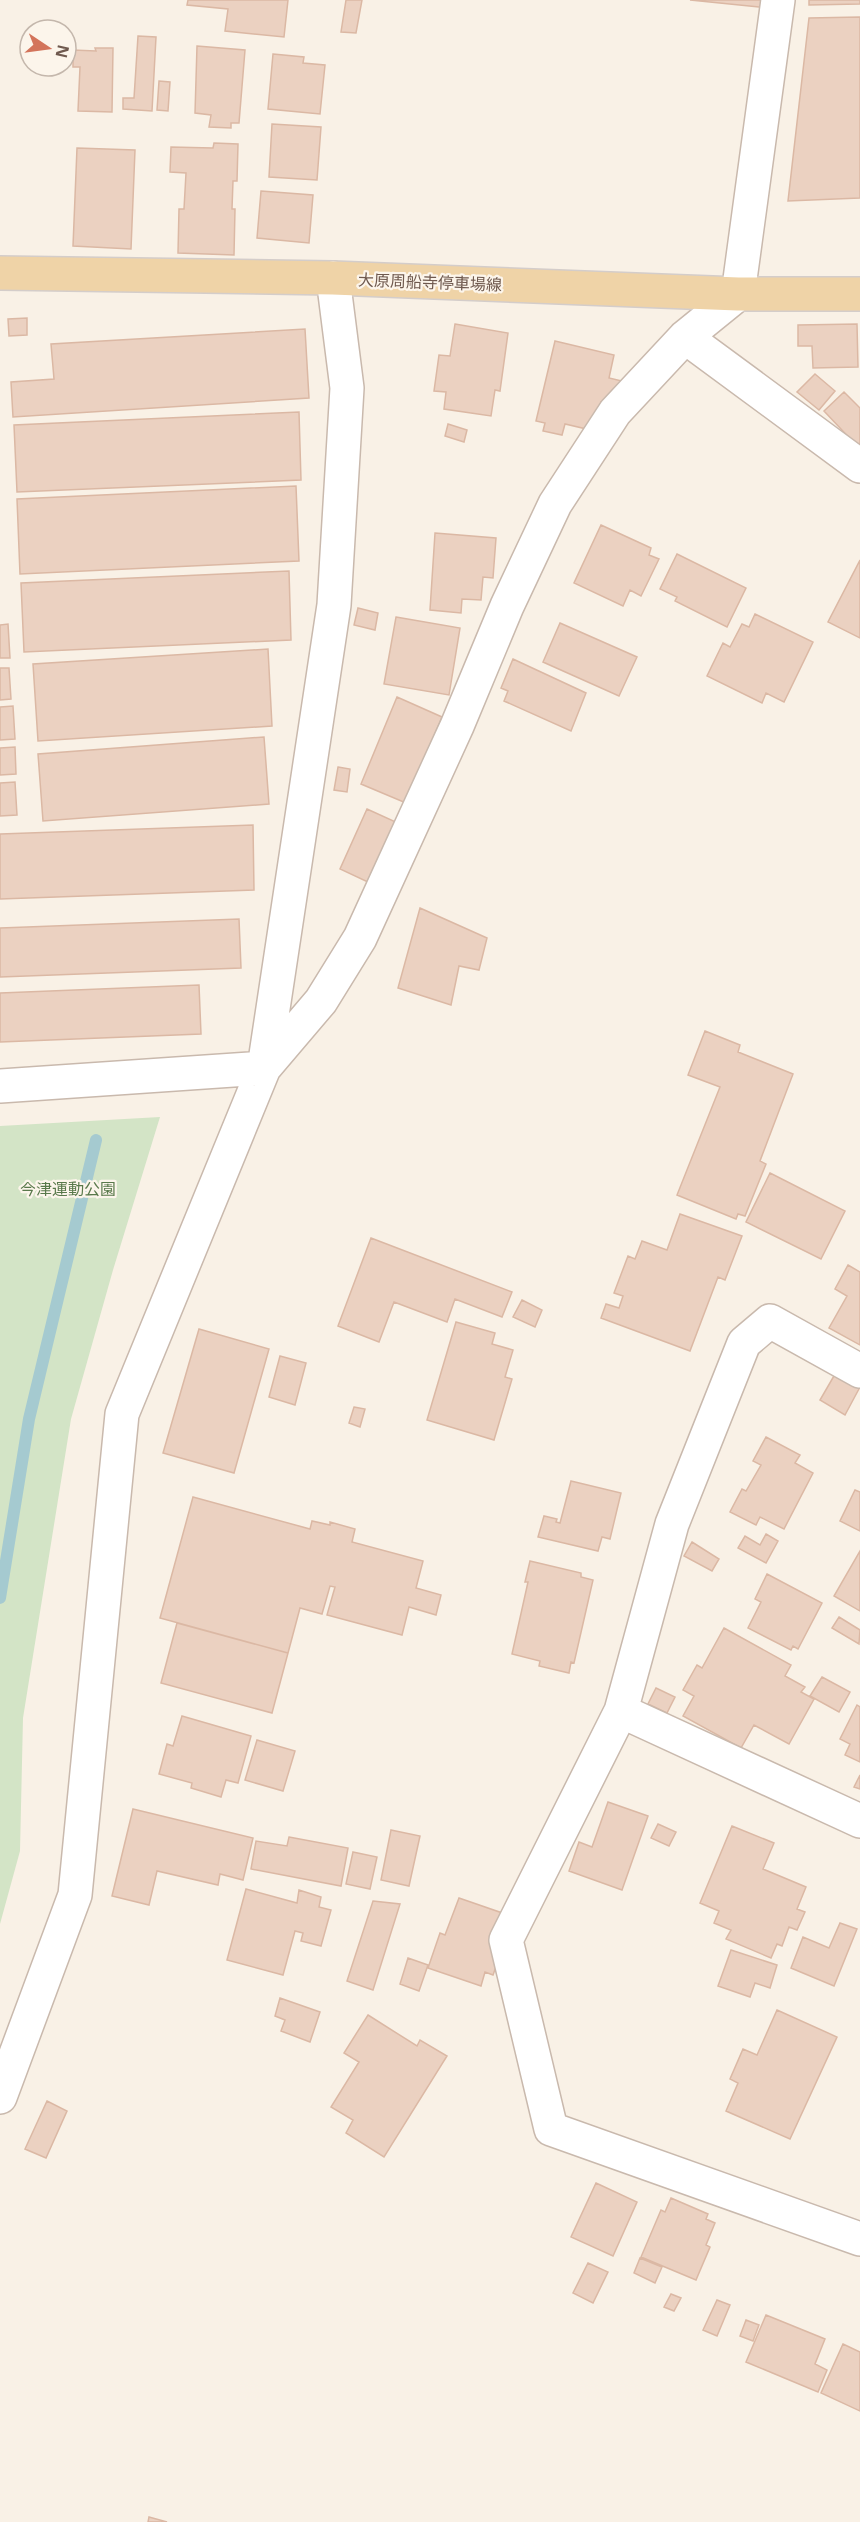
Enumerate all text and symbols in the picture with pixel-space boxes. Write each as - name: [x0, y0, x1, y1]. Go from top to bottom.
- north arrow: [18, 18, 78, 78]
- text: N: [50, 43, 75, 60]
- street label: 大原周船寺停車場線: [358, 268, 502, 296]
- park label: 今津運動公園: [20, 1178, 116, 1200]

